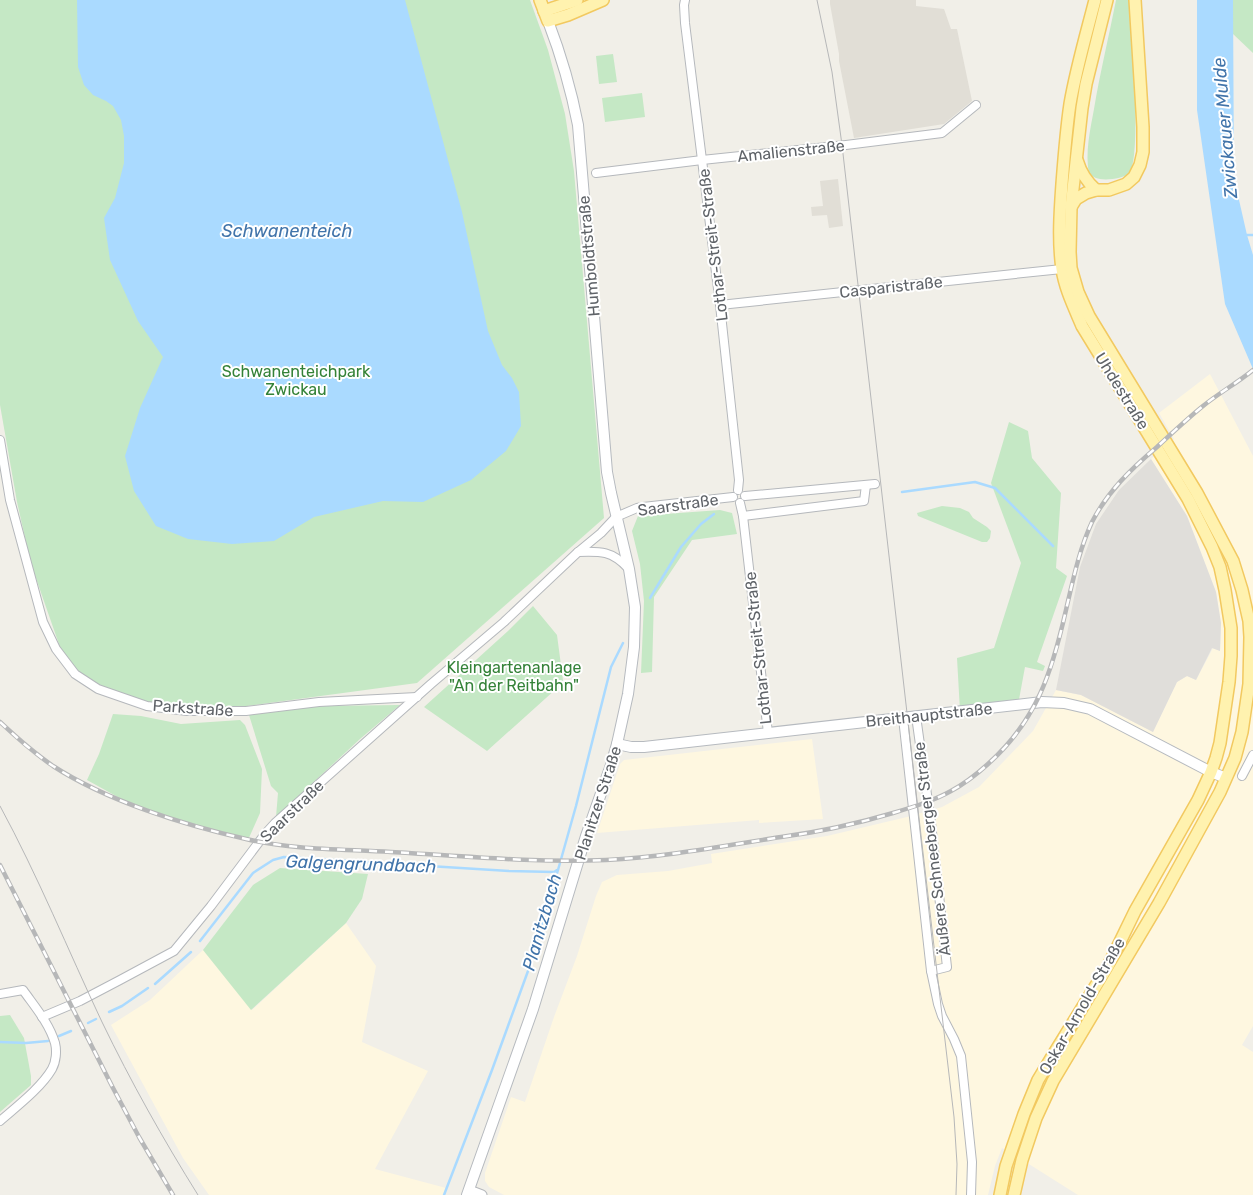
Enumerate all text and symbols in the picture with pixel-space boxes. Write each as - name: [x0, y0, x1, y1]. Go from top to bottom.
- water label: Zwickauer Mulde: [1208, 57, 1242, 200]
- street label: Amalienstraße: [736, 136, 846, 166]
- street label: Lothar-Streit-Straße: [694, 168, 732, 322]
- street label: Humboldtstraße: [574, 195, 604, 317]
- water label: Schwanenteich: [222, 220, 352, 242]
- street label: Casparistraße: [839, 272, 944, 302]
- street label: Uhdestraße: [1091, 349, 1153, 433]
- park label: Schwanenteichpark Zwickau: [222, 362, 371, 399]
- street label: Saarstraße: [636, 490, 720, 520]
- street label: Lothar-Streit-Straße: [741, 571, 775, 725]
- park label: Kleingartenanlage "An der Reitbahn": [446, 658, 582, 695]
- street label: Parkstraße: [152, 696, 234, 720]
- street label: Breithauptstraße: [865, 699, 993, 731]
- street label: Äußere Schneeberger Straße: [909, 741, 955, 957]
- street label: Planitzer Straße: [571, 744, 625, 862]
- street label: Saarstraße: [256, 776, 328, 846]
- water label: Galgengrundbach: [285, 850, 437, 878]
- water label: Planitzbach: [518, 871, 566, 973]
- street label: Oskar-Arnold-Straße: [1035, 934, 1129, 1078]

